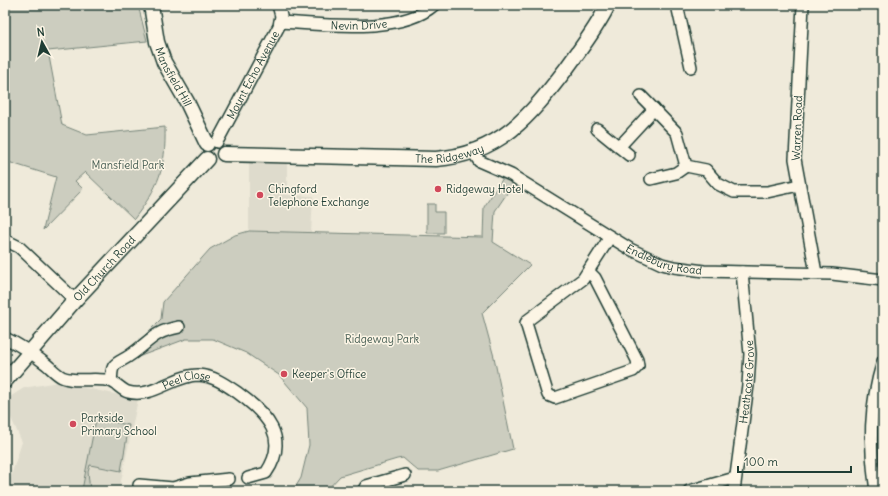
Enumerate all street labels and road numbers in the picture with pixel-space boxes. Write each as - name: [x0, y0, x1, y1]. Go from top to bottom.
- street label: Nevin Drive: [330, 16, 388, 33]
- street label: Mount Echo Avenue: [224, 28, 282, 122]
- street label: Mansfield Hill: [152, 45, 195, 109]
- street label: Warren Road: [789, 95, 805, 161]
- street label: The Ridgeway: [415, 141, 486, 166]
- street label: Old Church Road: [70, 232, 139, 304]
- street label: Endlebury Road: [623, 241, 703, 278]
- street label: Heathcote Grove: [736, 339, 757, 424]
- street label: Peel Close: [160, 368, 212, 393]

